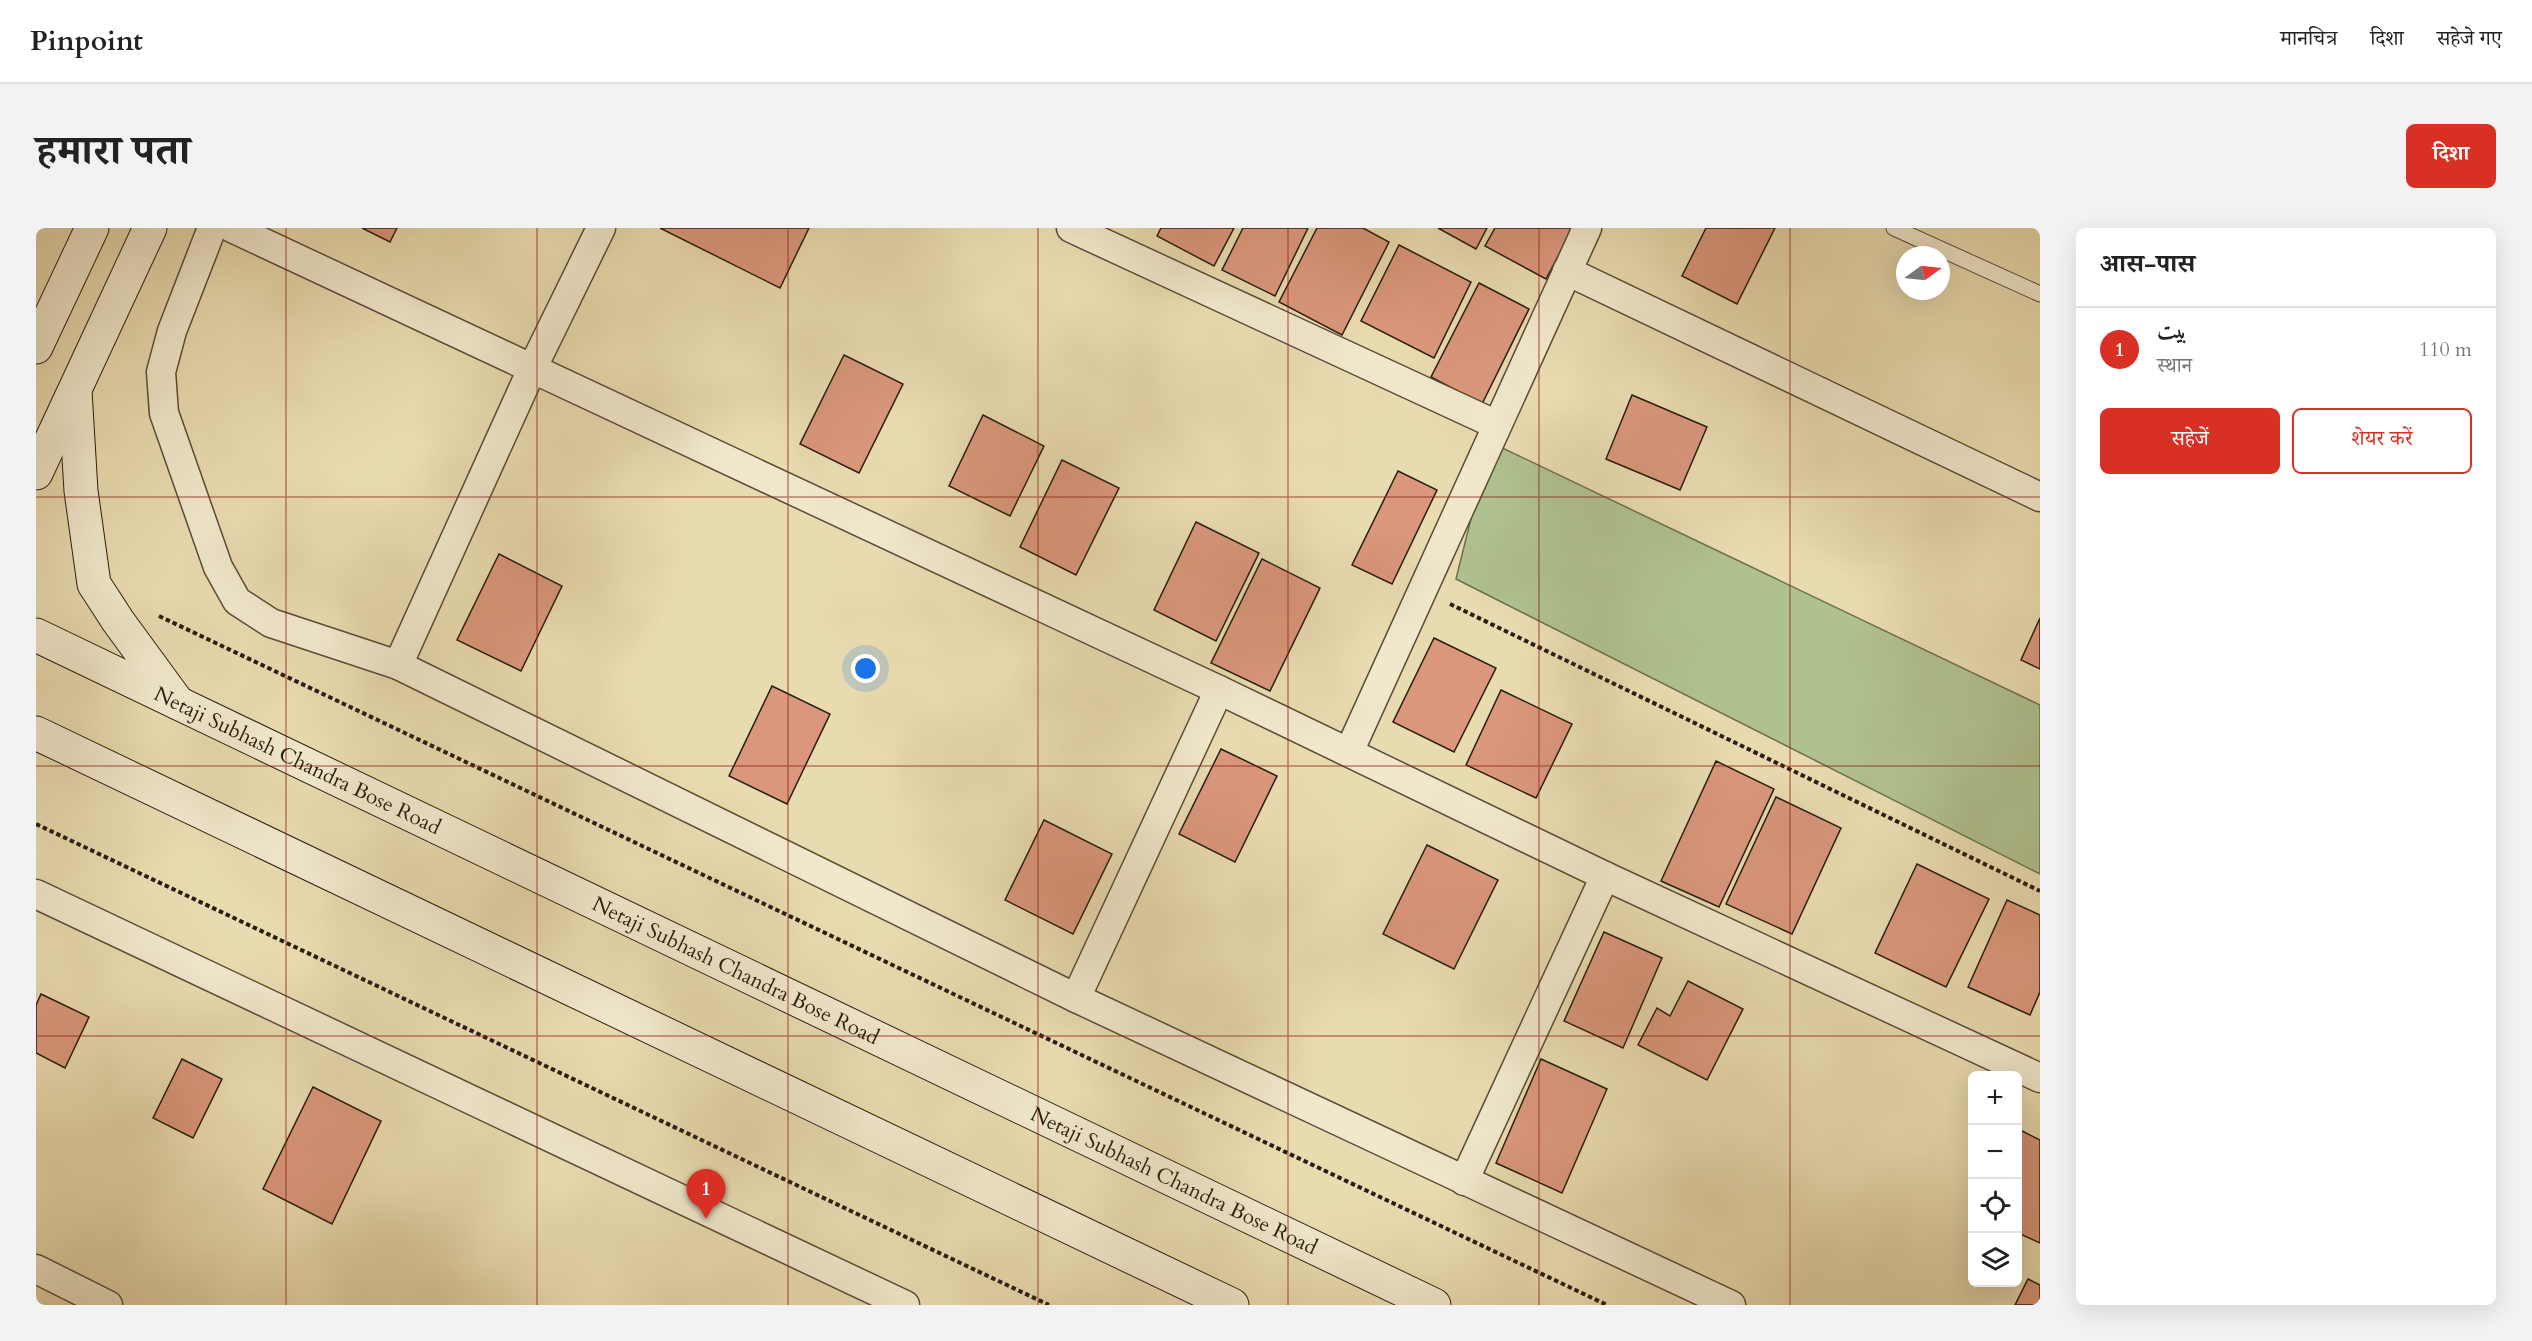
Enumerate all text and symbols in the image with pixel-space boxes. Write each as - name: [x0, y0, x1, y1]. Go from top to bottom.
- text: Pinpoint: [30, 22, 143, 60]
- text: मानचित्र: [2280, 24, 2337, 53]
- text: दिशा: [2370, 24, 2404, 53]
- text: सहेजे गए: [2437, 24, 2502, 53]
- text: हमारा पता: [36, 122, 190, 179]
- button: दिशा: [2406, 124, 2496, 188]
- north arrow: [1896, 246, 1950, 300]
- text: आस-पास: [2100, 246, 2195, 281]
- text: بيت: [2157, 316, 2187, 346]
- text: 1: [2114, 336, 2125, 363]
- text: 110 m: [2419, 336, 2472, 363]
- text: स्थान: [2157, 352, 2192, 379]
- button: सहेजें: [2100, 408, 2280, 474]
- button: शेयर करें: [2292, 408, 2472, 474]
- your location: [851, 654, 880, 683]
- street label: Netaji Subhash Chandra Bose Road: [149, 680, 446, 842]
- street label: Netaji Subhash Chandra Bose Road: [587, 890, 884, 1052]
- map controls: [1968, 1071, 2022, 1287]
- button: +: [1968, 1071, 2022, 1125]
- street label: Netaji Subhash Chandra Bose Road: [1026, 1100, 1322, 1262]
- button: −: [1968, 1125, 2022, 1179]
- pin: 1: [686, 1170, 726, 1219]
- button: locate: [1968, 1179, 2022, 1233]
- button: layers: [1968, 1233, 2022, 1287]

